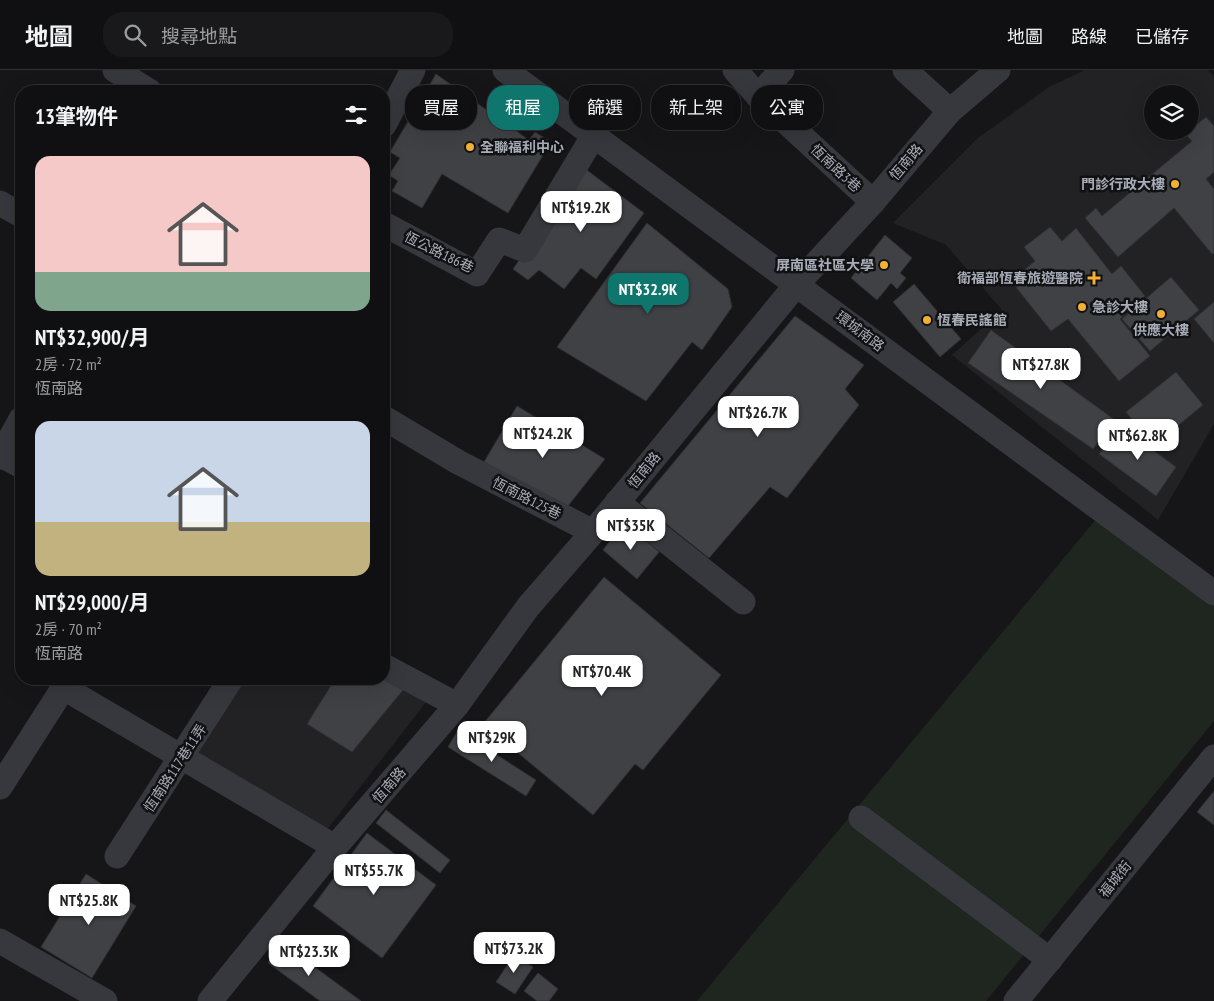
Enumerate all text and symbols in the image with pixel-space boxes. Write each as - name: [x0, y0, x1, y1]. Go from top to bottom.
- search box: [103, 12, 453, 57]
- text: 地圖: [25, 21, 73, 52]
- icon: search: [121, 21, 149, 49]
- text: 搜尋地點: [161, 24, 237, 48]
- text: 地圖: [1007, 25, 1043, 48]
- text: 路線: [1071, 25, 1107, 48]
- text: 已儲存: [1135, 25, 1189, 48]
- chip: 買屋: [405, 85, 477, 130]
- chip: 租屋: [487, 85, 559, 130]
- chip: 篩選: [569, 85, 641, 130]
- chip: 新上架: [651, 85, 741, 130]
- chip: 公寓: [751, 85, 823, 130]
- map controls: [1144, 85, 1199, 140]
- button: layers: [1144, 85, 1199, 140]
- icon: filters: [342, 101, 370, 129]
- text: 13筆物件: [35, 103, 118, 130]
- place label: 全聯福利中心: [480, 138, 564, 156]
- street label: 恆南路3巷: [807, 140, 865, 196]
- street label: 恆南路: [886, 140, 926, 184]
- marker: 全聯福利中心: [464, 141, 476, 153]
- place label: 門診行政大樓: [1081, 175, 1165, 193]
- marker: 門診行政大樓: [1169, 178, 1181, 190]
- icon: home: [158, 189, 248, 279]
- pin: NT$19.2K: [529, 190, 633, 233]
- text: NT$19.2K: [552, 197, 610, 217]
- street label: 恆公路186巷: [401, 227, 477, 277]
- place label: 屏南區社區大學: [776, 256, 874, 274]
- marker: 屏南區社區大學: [878, 259, 890, 271]
- place label: 衛福部恆春旅遊醫院: [957, 269, 1083, 287]
- marker: 衛福部恆春旅遊醫院: [1087, 271, 1101, 285]
- pin: NT$32.9K: [596, 272, 700, 315]
- text: NT$32.9K: [619, 279, 677, 299]
- place label: 急診大樓: [1092, 298, 1148, 316]
- marker: 急診大樓: [1076, 301, 1088, 313]
- street label: 環城南路: [832, 307, 888, 355]
- marker: 供應大樓: [1155, 308, 1167, 320]
- place label: 恆春民謠館: [937, 311, 1007, 329]
- marker: 恆春民謠館: [921, 314, 933, 326]
- place label: 供應大樓: [1133, 321, 1189, 339]
- text: NT$32,900/月: [35, 324, 149, 351]
- pin: NT$27.8K: [989, 348, 1093, 390]
- text: 2房 · 72 m²: [35, 354, 102, 374]
- text: NT$27.8K: [1013, 354, 1069, 374]
- text: 恆南路: [35, 378, 83, 398]
- pin: NT$26.7K: [706, 396, 810, 438]
- text: NT$26.7K: [729, 402, 787, 422]
- pin: NT$24.2K: [491, 416, 595, 459]
- pin: NT$62.8K: [1086, 418, 1190, 461]
- text: NT$24.2K: [514, 423, 572, 443]
- text: NT$62.8K: [1109, 425, 1167, 445]
- street label: 恆南路: [624, 448, 664, 492]
- icon: home: [158, 454, 248, 544]
- street label: 恆南路125巷: [490, 473, 564, 523]
- pin: NT$35K: [590, 508, 672, 551]
- text: NT$35K: [607, 515, 655, 535]
- text: NT$29,000/月: [35, 589, 149, 616]
- text: 2房 · 70 m²: [35, 619, 102, 639]
- text: 恆南路: [35, 643, 83, 663]
- pin: NT$70.4K: [550, 654, 654, 697]
- text: NT$70.4K: [573, 661, 631, 681]
- pin: NT$29K: [451, 720, 533, 763]
- street label: 恆南路117巷11弄: [140, 721, 210, 815]
- text: NT$29K: [468, 727, 516, 747]
- street label: 恆南路: [368, 763, 410, 807]
- pin: NT$55.7K: [322, 854, 426, 896]
- street label: 福城街: [1095, 857, 1135, 901]
- text: NT$55.7K: [345, 860, 403, 880]
- pin: NT$25.8K: [37, 884, 141, 926]
- text: NT$25.8K: [60, 890, 118, 910]
- pin: NT$73.2K: [462, 932, 566, 974]
- pin: NT$23.3K: [257, 934, 361, 977]
- text: NT$73.2K: [485, 938, 543, 958]
- text: NT$23.3K: [280, 941, 338, 961]

